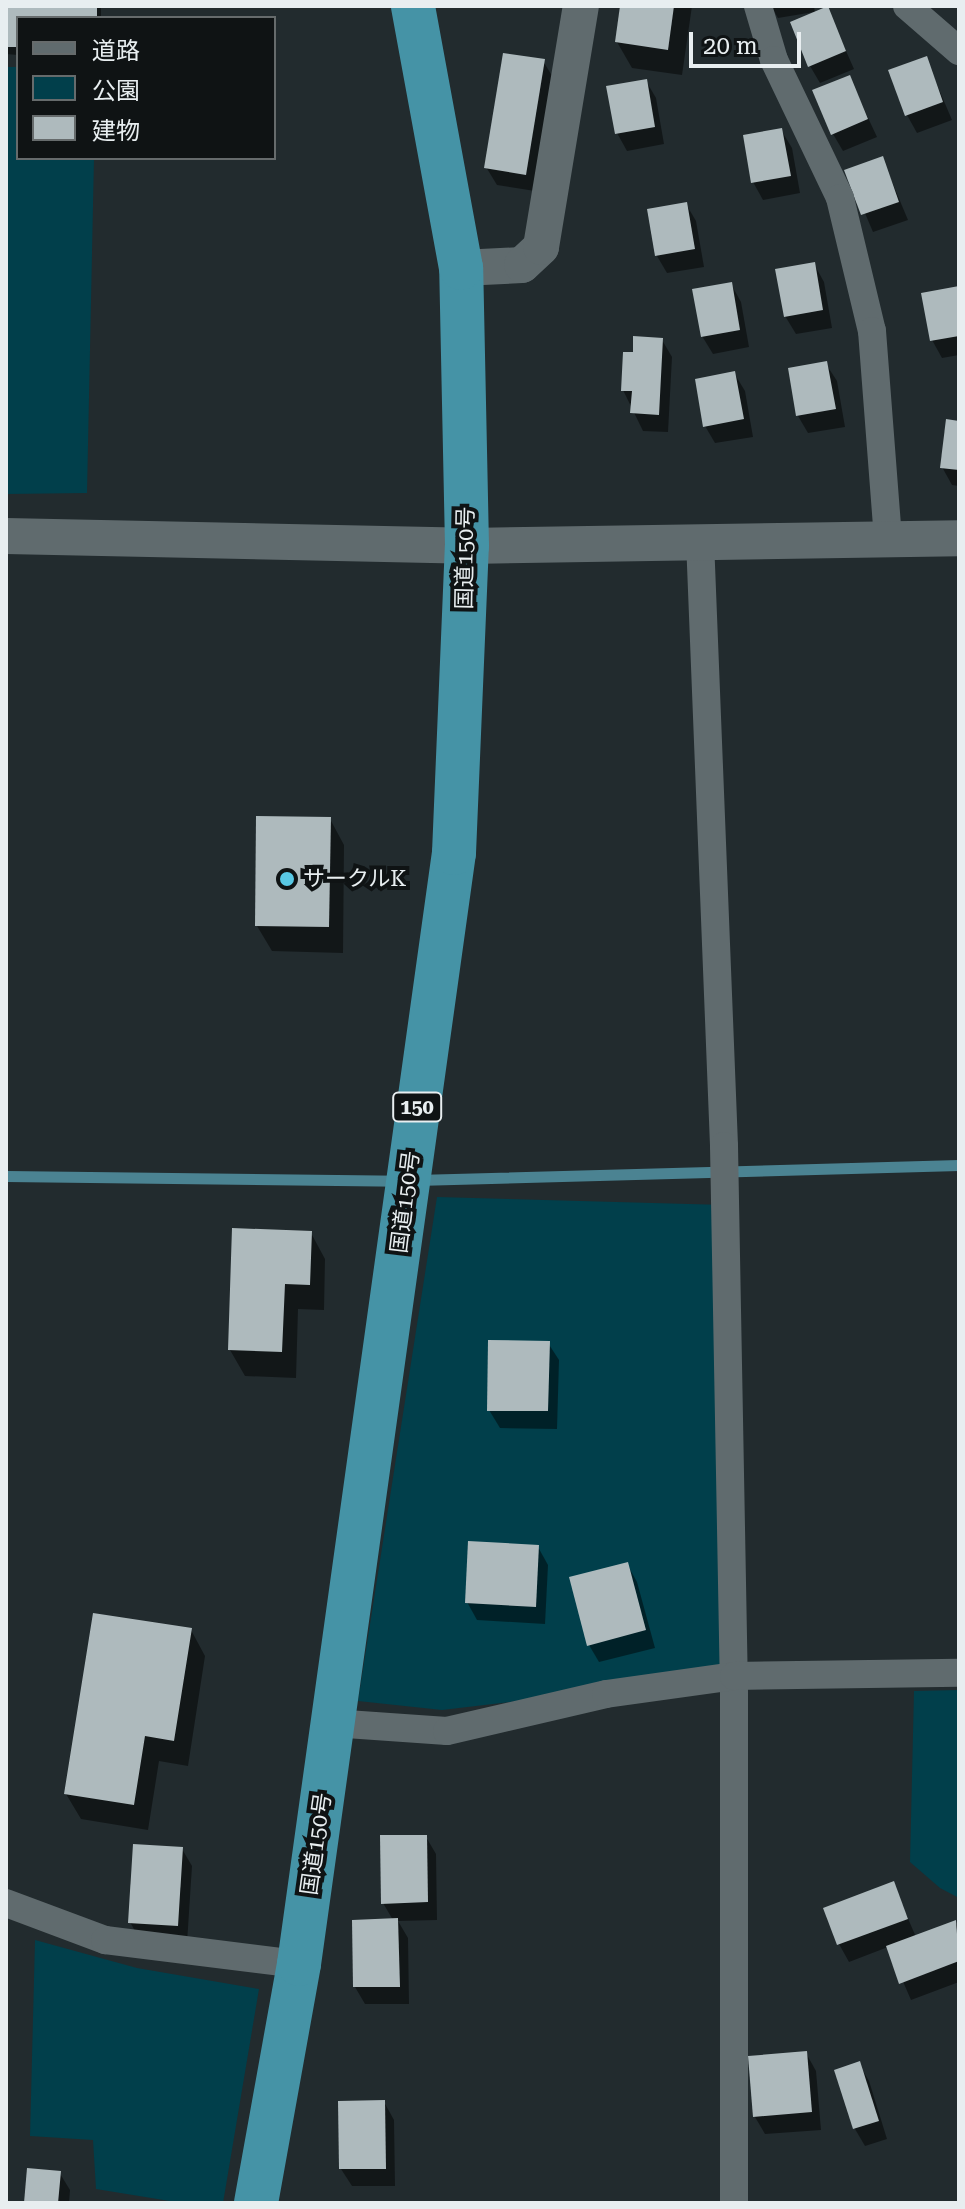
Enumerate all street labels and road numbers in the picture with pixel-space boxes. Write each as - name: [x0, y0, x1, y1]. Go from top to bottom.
- street label: 国道150号: [451, 506, 479, 610]
- road number: 150: [391, 1091, 443, 1123]
- street label: 国道150号: [386, 1149, 424, 1255]
- street label: 国道150号: [296, 1791, 336, 1897]

